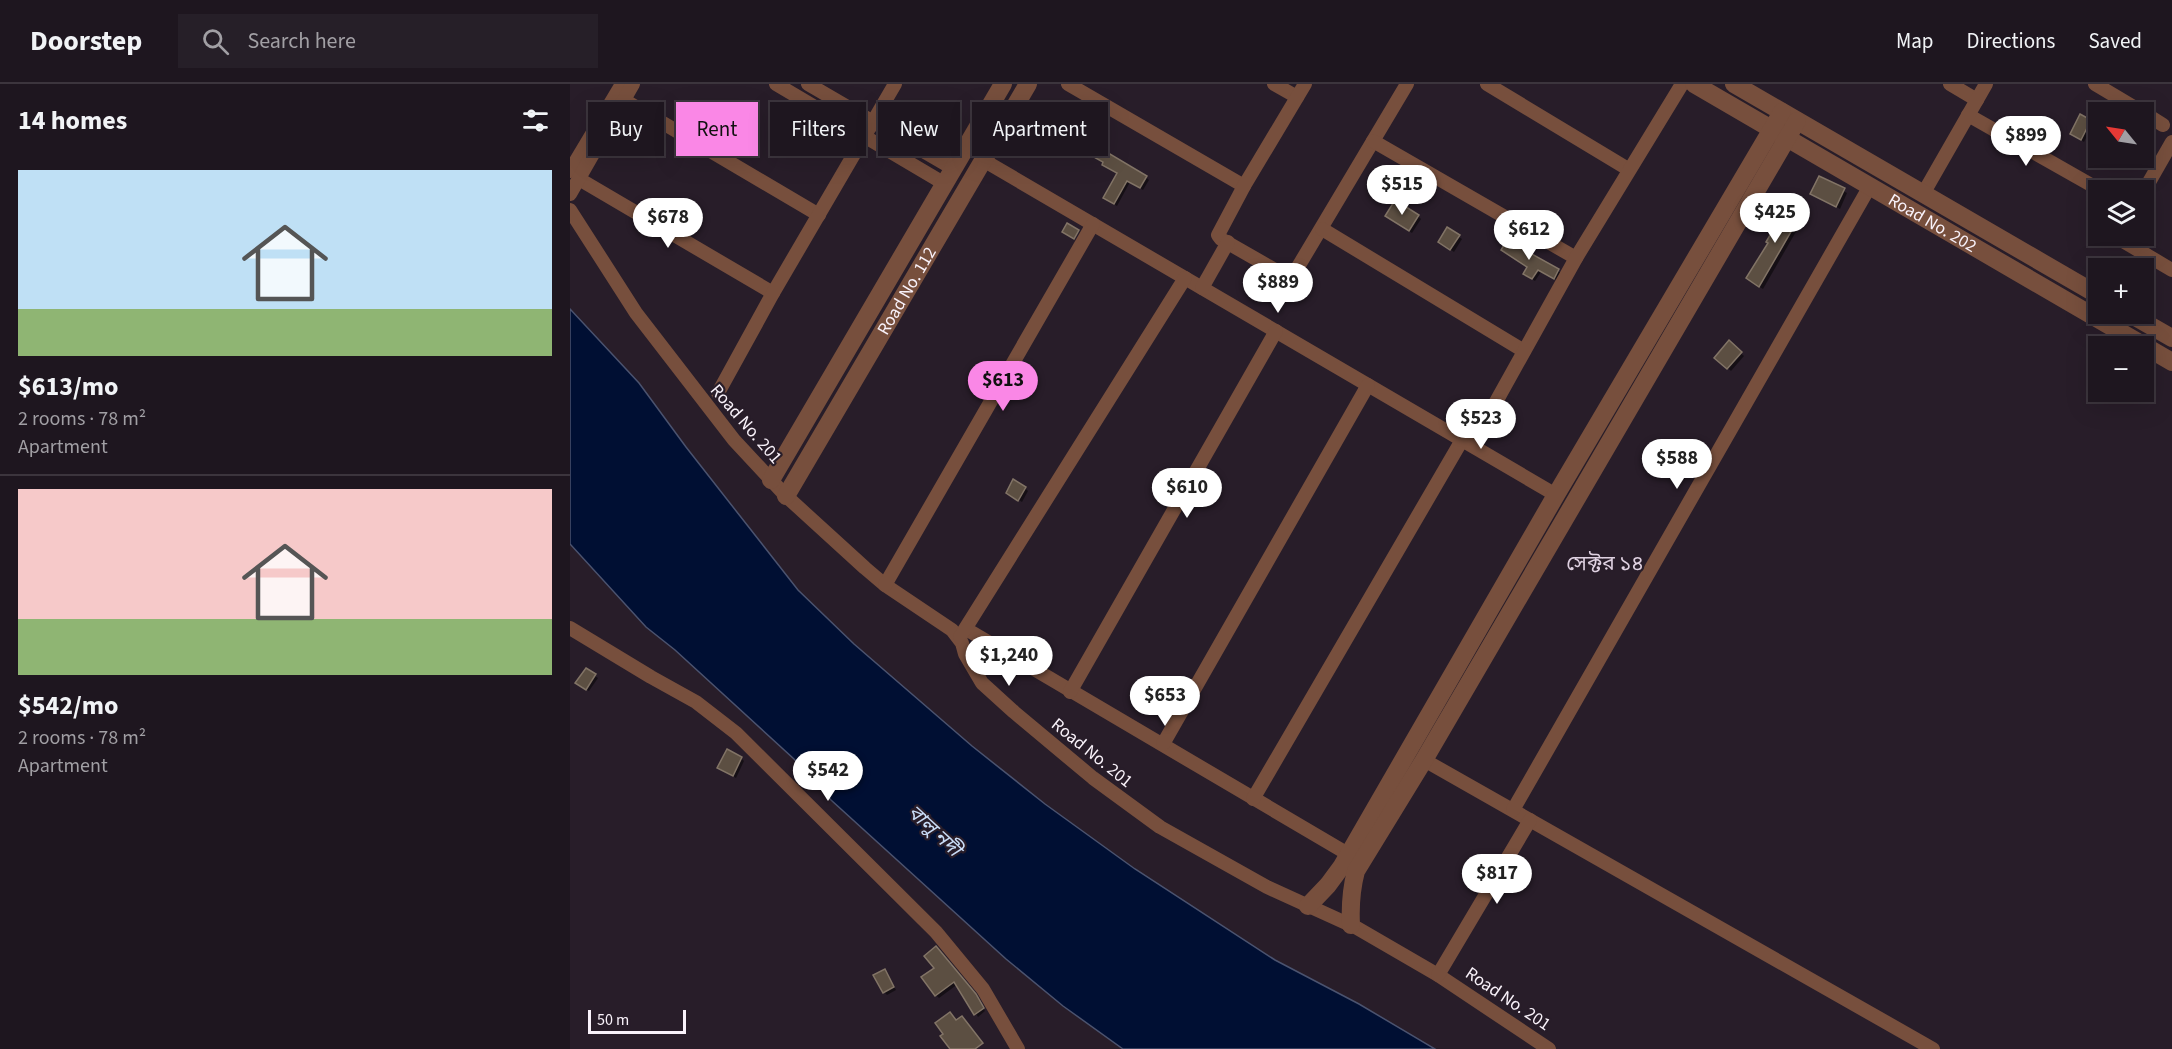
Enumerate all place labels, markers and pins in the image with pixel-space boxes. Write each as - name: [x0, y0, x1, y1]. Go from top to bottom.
- pin: $899: [1990, 116, 2062, 167]
- pin: $515: [1366, 165, 1438, 216]
- pin: $425: [1739, 193, 1811, 244]
- pin: $678: [632, 198, 704, 249]
- pin: $612: [1493, 210, 1565, 261]
- pin: $889: [1242, 263, 1314, 314]
- pin: $613: [967, 361, 1039, 412]
- pin: $523: [1445, 399, 1517, 450]
- pin: $588: [1641, 439, 1713, 490]
- pin: $610: [1151, 468, 1223, 519]
- pin: $1,240: [960, 636, 1058, 687]
- pin: $653: [1129, 676, 1201, 727]
- pin: $542: [792, 751, 864, 802]
- pin: $817: [1461, 854, 1533, 905]

